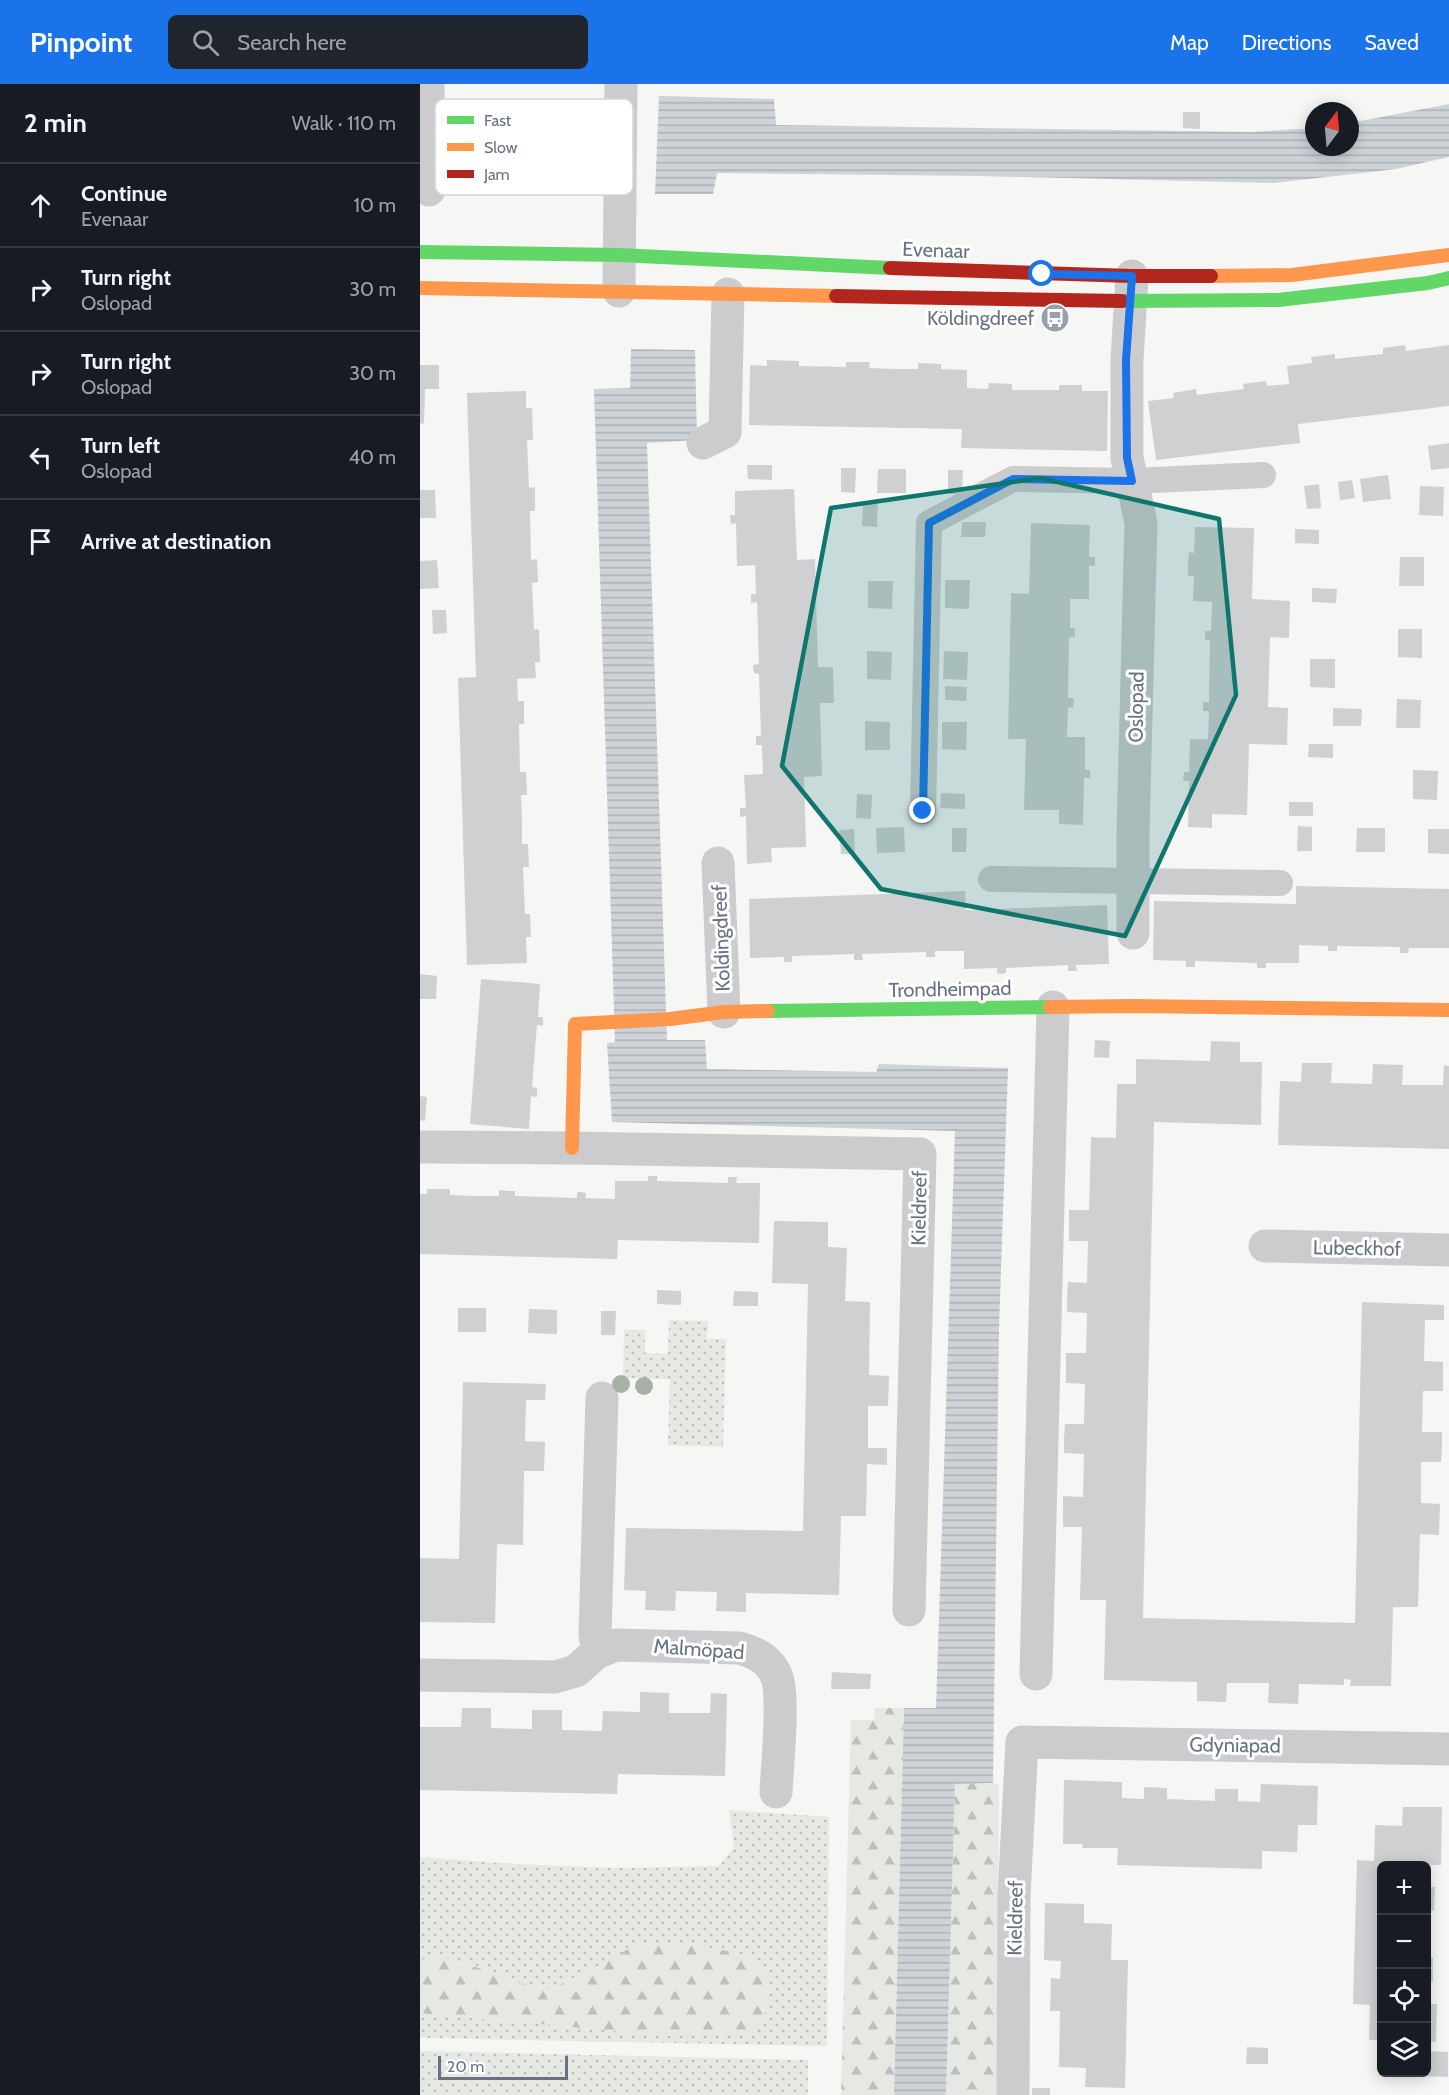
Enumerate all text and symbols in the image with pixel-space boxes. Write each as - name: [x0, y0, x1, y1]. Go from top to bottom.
- search box: [168, 15, 588, 69]
- text: Pinpoint: [30, 25, 132, 59]
- icon: search: [189, 26, 222, 59]
- text: Search here: [237, 29, 347, 56]
- text: Map: [1170, 30, 1209, 55]
- text: Directions: [1242, 30, 1331, 55]
- text: Saved: [1364, 30, 1419, 55]
- legend: [435, 99, 633, 195]
- north arrow: [1305, 102, 1359, 156]
- text: 2 min: [24, 107, 87, 139]
- text: Walk · 110 m: [292, 111, 396, 135]
- text: Fast: [484, 111, 512, 130]
- text: Slow: [484, 138, 518, 157]
- text: Jam: [483, 165, 510, 184]
- text: Continue: [81, 180, 167, 207]
- icon: ahead: [24, 189, 57, 222]
- text: 10 m: [353, 193, 396, 217]
- text: Evenaar: [81, 207, 148, 231]
- street label: Evenaar: [902, 237, 971, 263]
- route start: [1028, 260, 1054, 286]
- text: Turn right: [81, 264, 171, 291]
- icon: right: [24, 273, 57, 306]
- text: 30 m: [349, 277, 396, 301]
- text: Oslopad: [81, 291, 152, 315]
- bus stop icon: Köldingdreef: [1039, 302, 1071, 334]
- place label: Köldingdreef: [927, 306, 1034, 330]
- text: Turn right: [81, 348, 171, 375]
- icon: right: [24, 357, 57, 390]
- text: 30 m: [349, 361, 396, 385]
- text: Oslopad: [81, 375, 152, 399]
- text: Turn left: [81, 432, 160, 459]
- icon: left: [24, 441, 57, 474]
- text: 40 m: [348, 445, 396, 469]
- text: Oslopad: [81, 459, 152, 483]
- icon: arrive: [24, 525, 57, 558]
- text: Arrive at destination: [81, 528, 271, 555]
- street label: Oslopad: [1123, 671, 1149, 743]
- route end: [909, 797, 935, 823]
- street label: Koldingdreef: [707, 884, 735, 992]
- street label: Trondheimpad: [888, 976, 1012, 1002]
- street label: Kieldreef: [906, 1170, 932, 1246]
- street label: Lubeckhof: [1313, 1235, 1402, 1261]
- street label: Malmöpad: [653, 1634, 745, 1664]
- street label: Gdyniapad: [1189, 1732, 1281, 1758]
- map controls: [1377, 1861, 1431, 2077]
- button: +: [1377, 1861, 1431, 1915]
- street label: Kieldreef: [1002, 1880, 1028, 1956]
- button: −: [1377, 1915, 1431, 1969]
- button: locate: [1377, 1969, 1431, 2023]
- button: layers: [1377, 2023, 1431, 2077]
- scale bar: [438, 2053, 568, 2080]
- text: 20 m: [447, 2057, 484, 2076]

